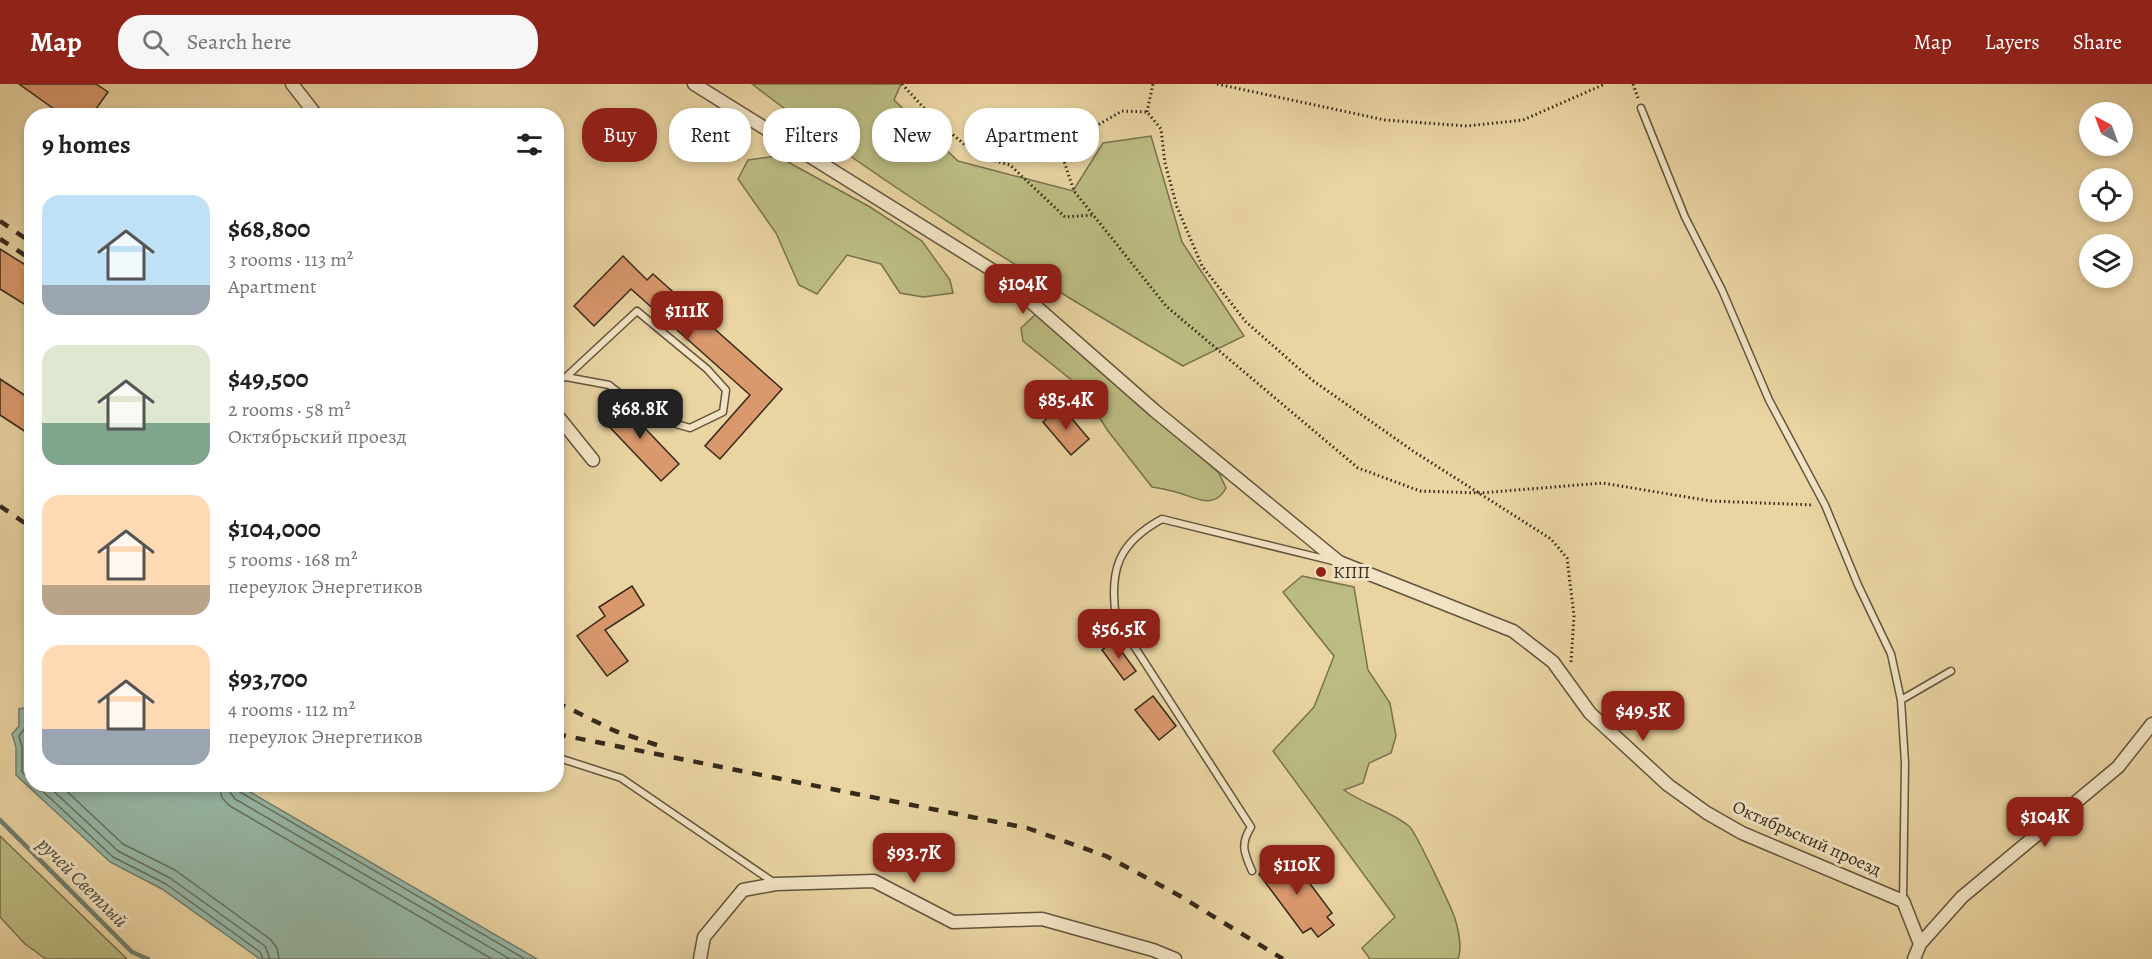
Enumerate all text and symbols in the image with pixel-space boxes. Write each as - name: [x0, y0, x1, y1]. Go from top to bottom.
- search box: [118, 15, 538, 69]
- text: Map: [30, 23, 82, 61]
- icon: search: [139, 26, 172, 59]
- text: Search here: [187, 27, 291, 57]
- text: Map: [1913, 28, 1952, 56]
- text: Layers: [1985, 28, 2040, 56]
- text: Share: [2073, 28, 2122, 56]
- north arrow: [2079, 102, 2133, 156]
- map controls: [2079, 102, 2133, 288]
- chip: Buy: [582, 108, 657, 162]
- chip: Rent: [669, 108, 751, 162]
- chip: Filters: [763, 108, 860, 162]
- chip: New: [872, 108, 952, 162]
- chip: Apartment: [964, 108, 1099, 162]
- text: 9 homes: [42, 127, 131, 162]
- icon: filters: [513, 128, 546, 161]
- button: locate: [2079, 168, 2133, 222]
- text: $68,800: [228, 211, 310, 246]
- icon: home: [90, 219, 162, 291]
- button: layers: [2079, 234, 2133, 288]
- text: 3 rooms · 113 m²: [228, 246, 353, 273]
- pin: $104K: [981, 264, 1065, 315]
- text: $104K: [998, 270, 1048, 297]
- text: Apartment: [228, 273, 317, 300]
- pin: $111K: [645, 291, 729, 342]
- text: $111K: [665, 297, 709, 324]
- text: $49,500: [228, 361, 309, 396]
- icon: home: [90, 369, 162, 441]
- pin: $85.4K: [1017, 380, 1115, 431]
- text: $85.4K: [1038, 386, 1094, 413]
- pin: $68.8K: [591, 389, 689, 440]
- text: $68.8K: [612, 395, 668, 422]
- text: 2 rooms · 58 m²: [228, 396, 351, 423]
- text: Октябрьский проезд: [228, 423, 406, 450]
- text: $104,000: [228, 511, 321, 546]
- icon: home: [90, 519, 162, 591]
- text: 5 rooms · 168 m²: [228, 546, 357, 573]
- place label: КПП: [1333, 560, 1370, 584]
- marker: КПП: [1314, 565, 1328, 579]
- text: переулок Энергетиков: [228, 573, 423, 600]
- pin: $56.5K: [1070, 609, 1168, 660]
- text: $56.5K: [1092, 615, 1146, 642]
- text: $93,700: [228, 661, 308, 696]
- icon: home: [90, 669, 162, 741]
- pin: $49.5K: [1594, 691, 1692, 742]
- text: 4 rooms · 112 m²: [228, 696, 355, 723]
- text: $49.5K: [1615, 697, 1671, 724]
- text: переулок Энергетиков: [228, 723, 423, 750]
- street label: Октябрьский проезд: [1729, 794, 1885, 882]
- pin: $104K: [2003, 797, 2087, 848]
- text: $104K: [2020, 803, 2070, 830]
- water label: ручей Светлый: [31, 830, 134, 934]
- pin: $93.7K: [865, 833, 963, 884]
- text: $93.7K: [887, 839, 941, 866]
- pin: $110K: [1255, 845, 1339, 896]
- text: $110K: [1274, 851, 1320, 878]

